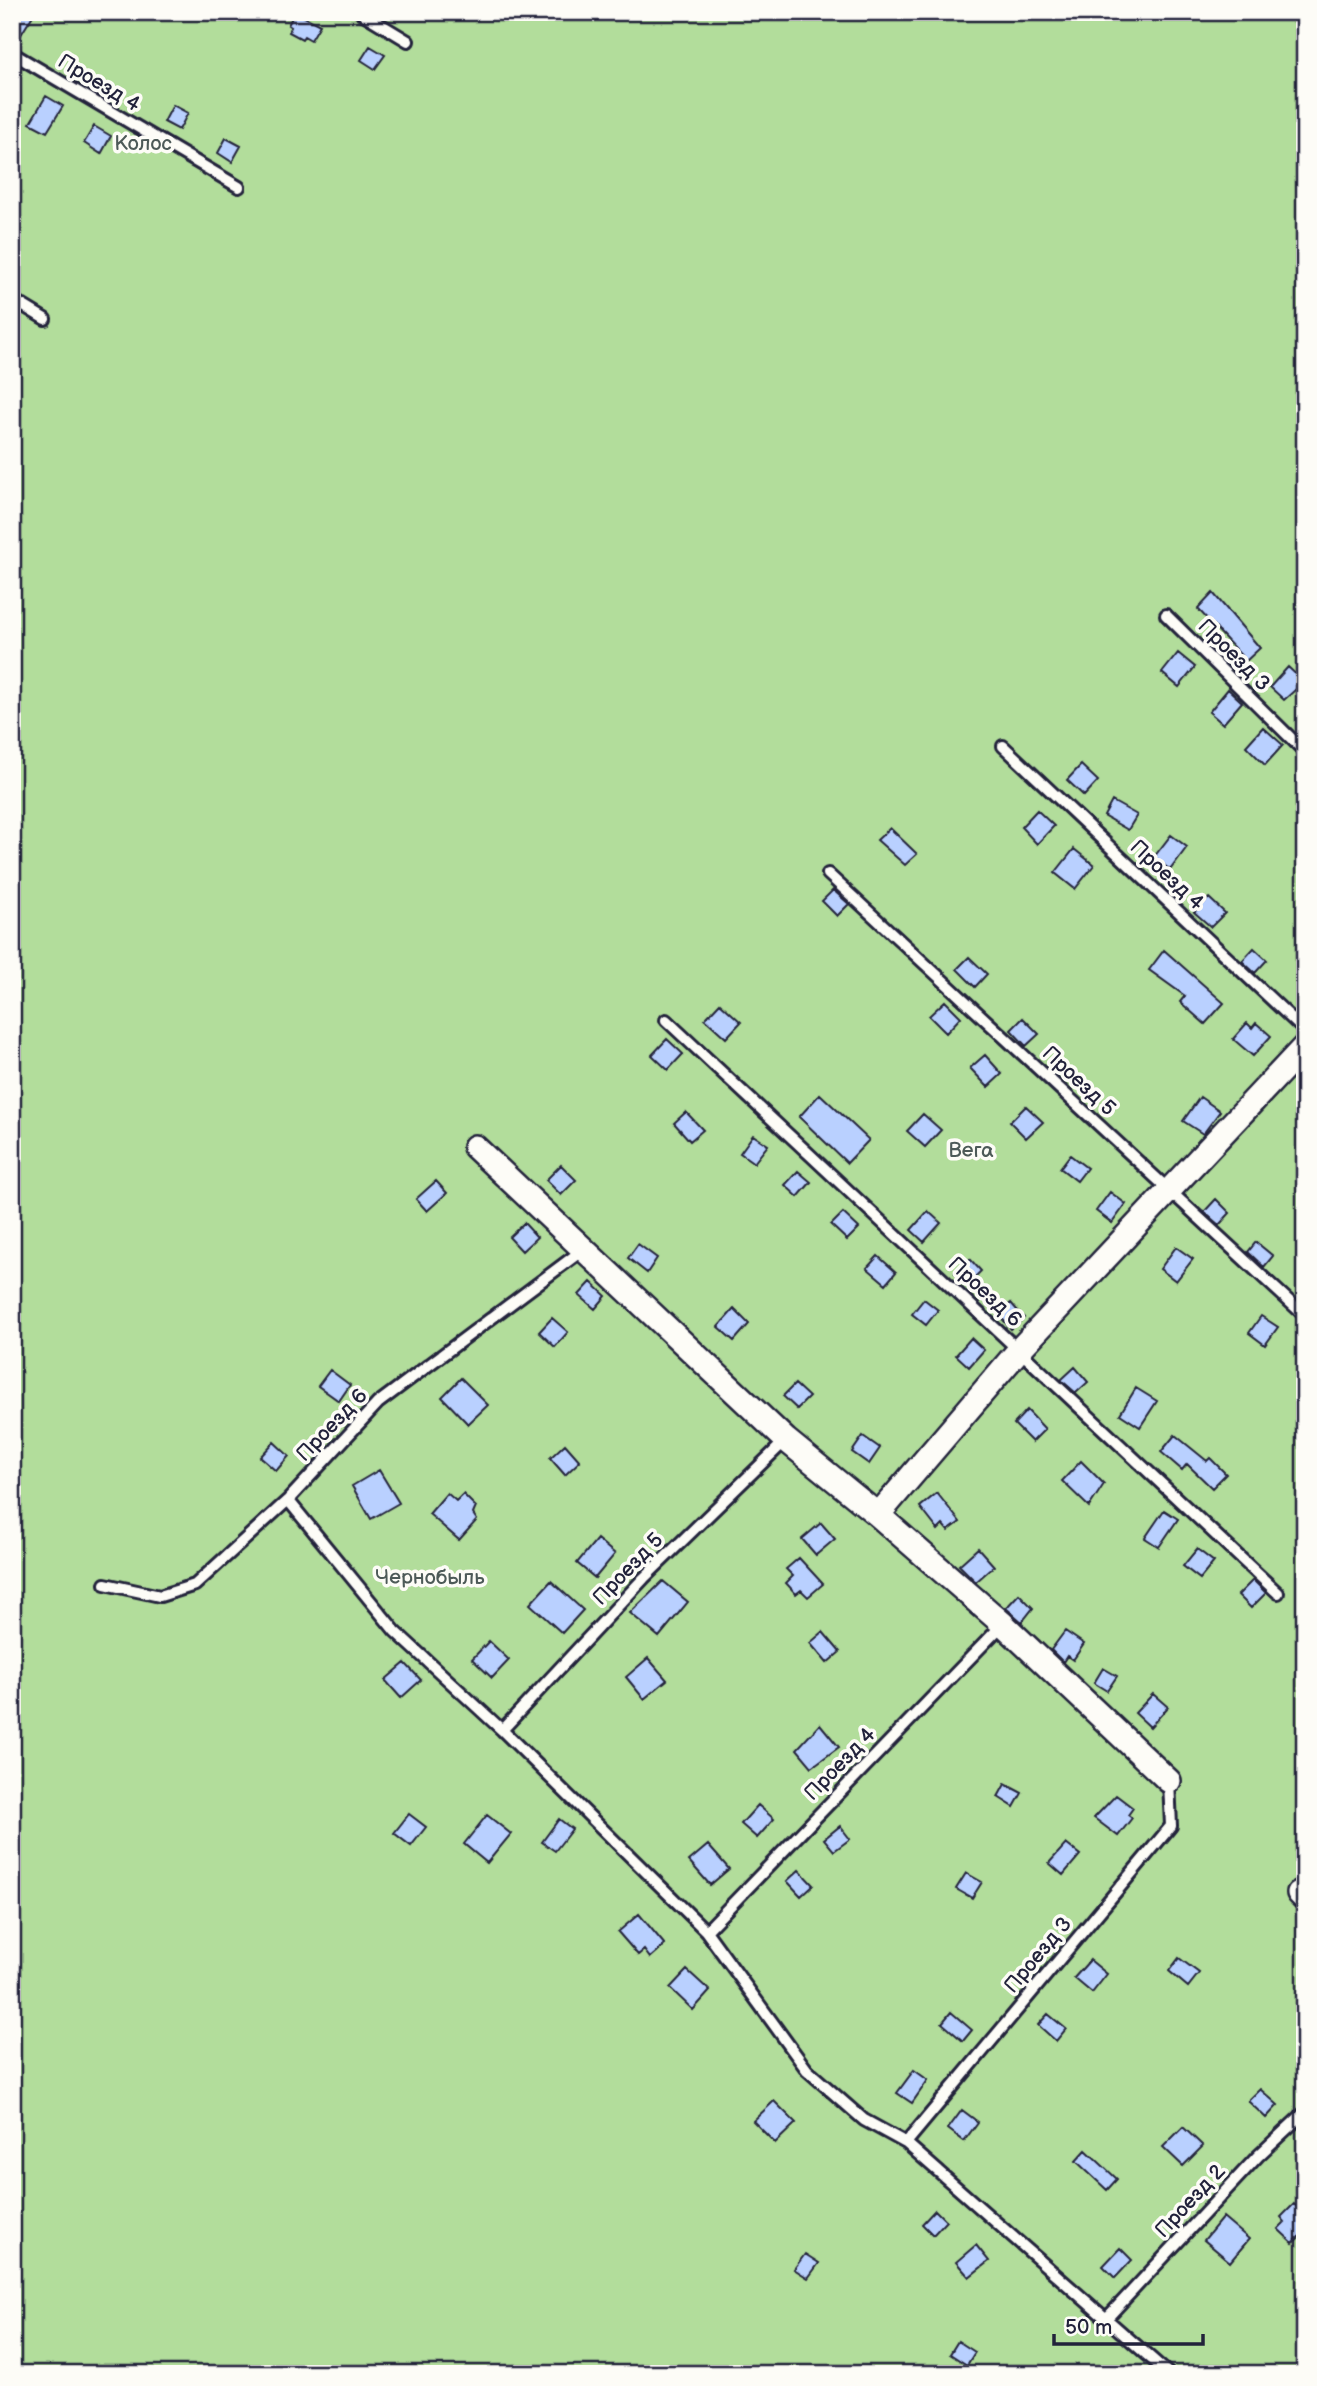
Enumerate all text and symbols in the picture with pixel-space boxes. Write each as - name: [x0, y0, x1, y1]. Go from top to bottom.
- street label: Проезд 4: [53, 49, 145, 117]
- park label: Колос: [114, 131, 172, 156]
- street label: Проезд 3: [1193, 614, 1275, 696]
- street label: Проезд 4: [1125, 835, 1209, 915]
- street label: Проезд 5: [1037, 1041, 1121, 1121]
- park label: Вега: [948, 1138, 994, 1163]
- street label: Проезд 6: [943, 1252, 1027, 1332]
- street label: Проезд 6: [291, 1383, 373, 1467]
- street label: Проезд 5: [587, 1528, 669, 1610]
- park label: Чернобыль: [375, 1565, 485, 1590]
- street label: Проезд 4: [799, 1722, 881, 1806]
- street label: Проезд 3: [999, 1912, 1077, 1998]
- street label: Проезд 2: [1150, 2159, 1231, 2243]
- scale bar: [1054, 2302, 1203, 2346]
- text: 50 m: [1065, 2315, 1112, 2340]

